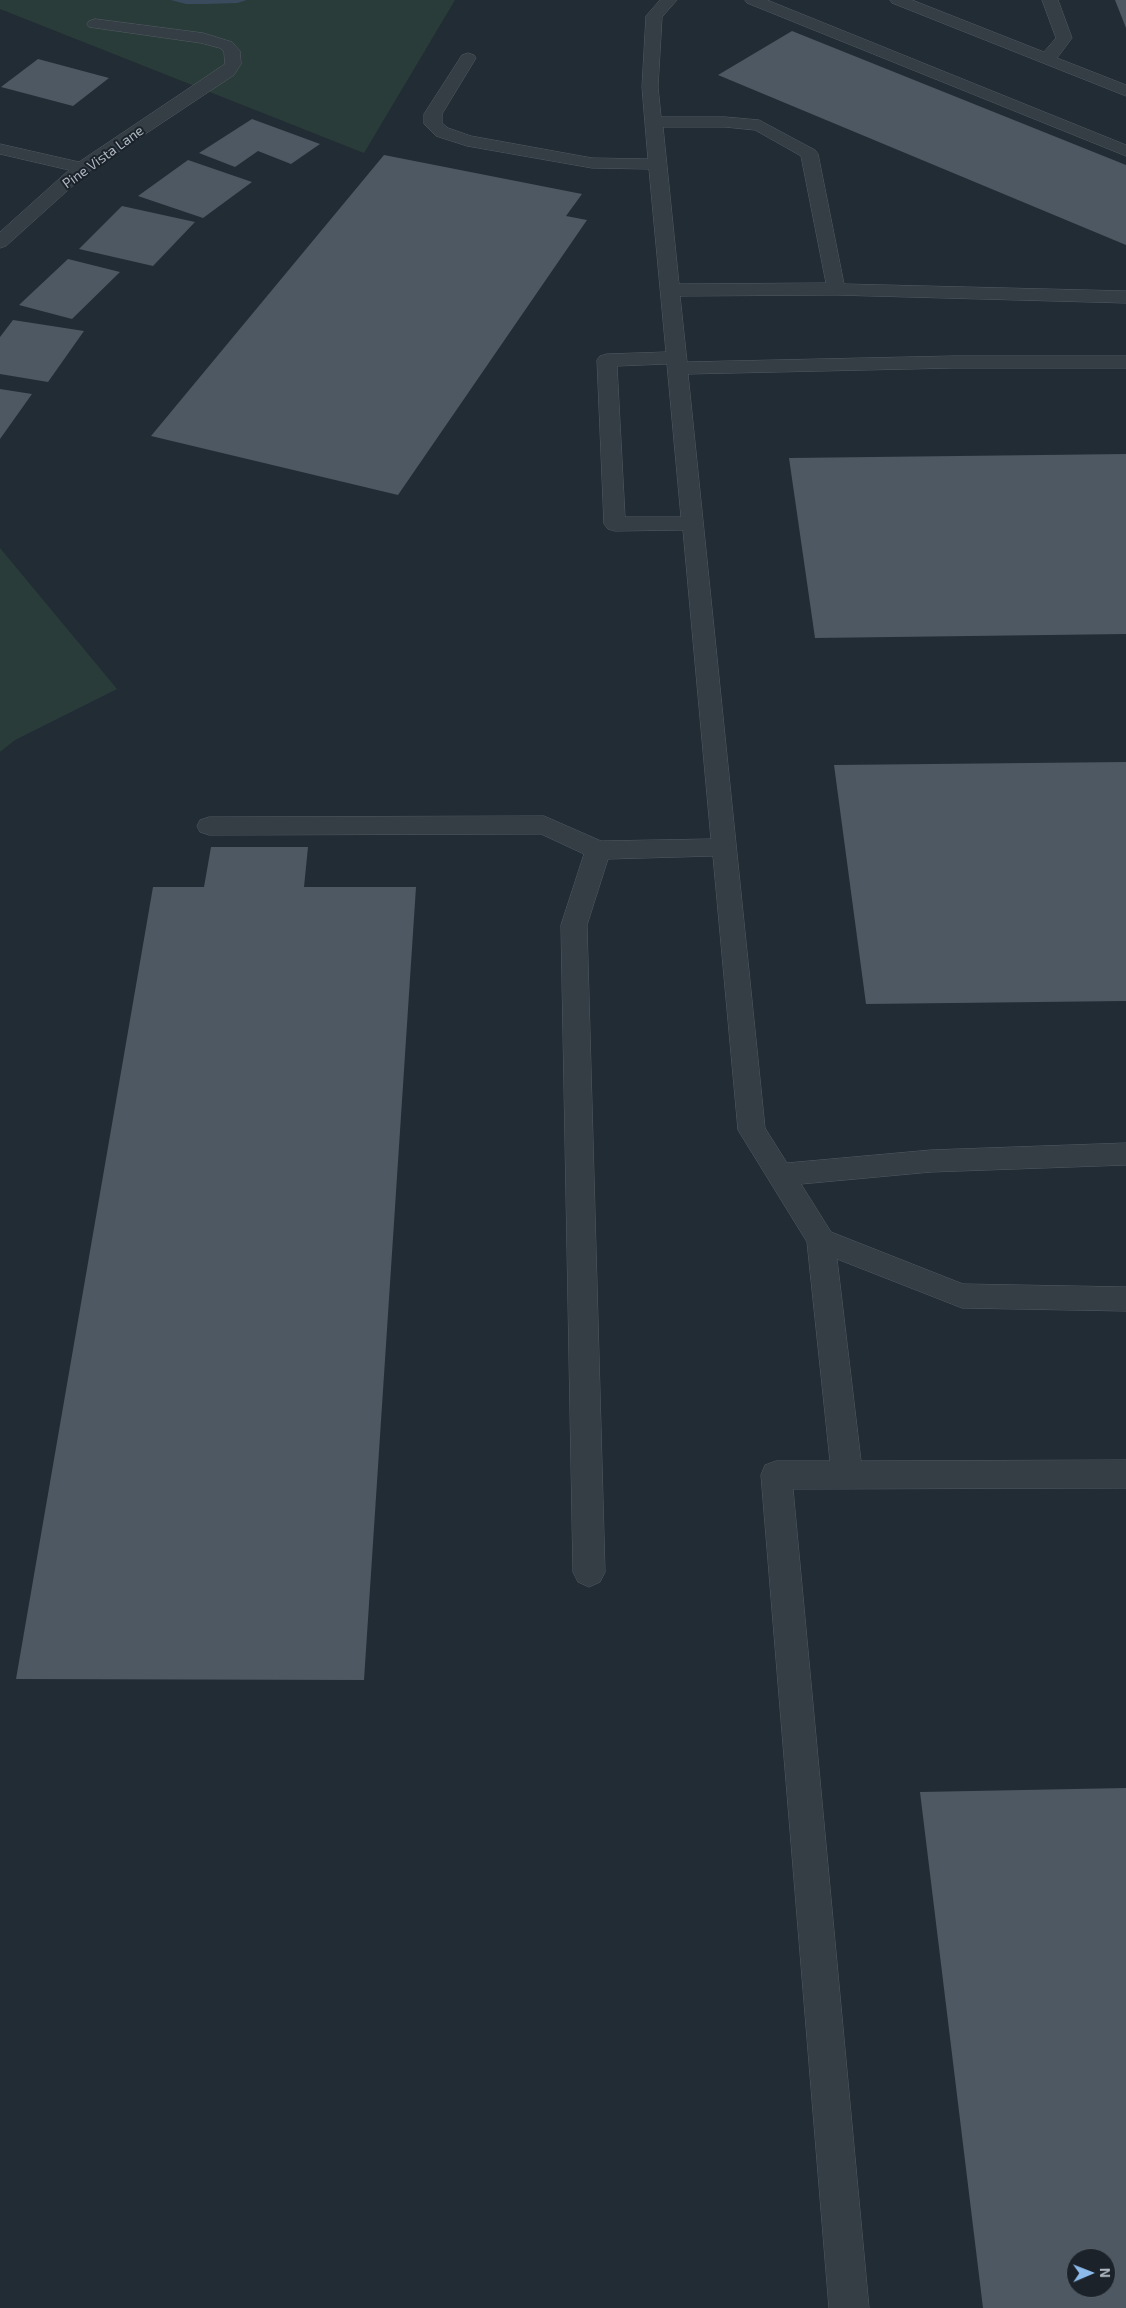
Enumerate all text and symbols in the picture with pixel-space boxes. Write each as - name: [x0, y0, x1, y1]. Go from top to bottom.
- street label: Pine Vista Lane: [59, 122, 147, 192]
- north arrow: [1066, 2248, 1116, 2298]
- text: N: [1097, 2268, 1114, 2278]

